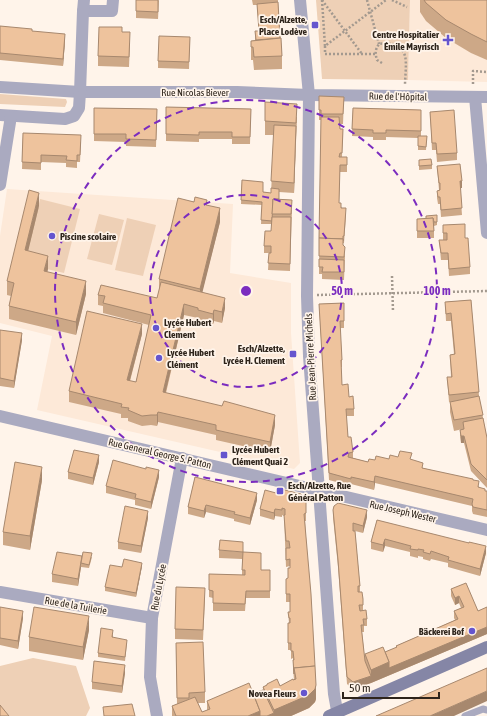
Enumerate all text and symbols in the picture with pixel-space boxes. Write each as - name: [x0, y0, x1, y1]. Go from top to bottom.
- place label: Esch/Alzette, Place Lodève: [259, 14, 307, 37]
- marker: Esch/Alzette, Place Lodève: [310, 20, 320, 30]
- place label: Centre Hospitalier Émile Mayrisch: [372, 29, 440, 52]
- marker: Centre Hospitalier Émile Mayrisch: [442, 34, 454, 46]
- street label: Rue Nicolas Biever: [161, 87, 230, 98]
- street label: Rue de l'Hôpital: [369, 90, 428, 103]
- marker: Piscine scolaire: [47, 231, 57, 241]
- place label: Piscine scolaire: [60, 231, 117, 242]
- centre of rings: [239, 284, 253, 298]
- text: 50 m: [331, 284, 353, 298]
- text: 100 m: [423, 284, 451, 298]
- street label: Rue Jean-Pierre Michels: [303, 313, 318, 401]
- place label: Lyçée Hubert Clement: [164, 317, 211, 340]
- marker: Lyçée Hubert Clement: [151, 323, 161, 333]
- place label: Esch/Alzette, Lycée H. Clement: [223, 343, 285, 366]
- place label: Lycée Hubert Clément: [167, 347, 214, 370]
- marker: Esch/Alzette, Lycée H. Clement: [288, 349, 298, 359]
- marker: Lycée Hubert Clément: [154, 353, 164, 363]
- street label: Rue General George S. Patton: [107, 436, 213, 471]
- place label: Lycée Hubert Clément Quai 2: [232, 444, 288, 467]
- marker: Lycée Hubert Clément Quai 2: [219, 450, 229, 460]
- place label: Esch/Alzette, Rue Général Patton: [288, 480, 351, 503]
- marker: Esch/Alzette, Rue Général Patton: [275, 486, 285, 496]
- street label: Rue Joseph Wester: [369, 498, 438, 525]
- street label: Rue du Lycée: [149, 563, 168, 611]
- street label: Rue de la Tuilerie: [44, 595, 108, 616]
- place label: Bäckerei Bof: [419, 626, 464, 637]
- marker: Bäckerei Bof: [467, 626, 477, 636]
- scale bar: [343, 674, 439, 700]
- text: 50 m: [349, 681, 371, 695]
- place label: Novea Fleurs: [248, 688, 296, 699]
- marker: Novea Fleurs: [299, 688, 309, 698]

